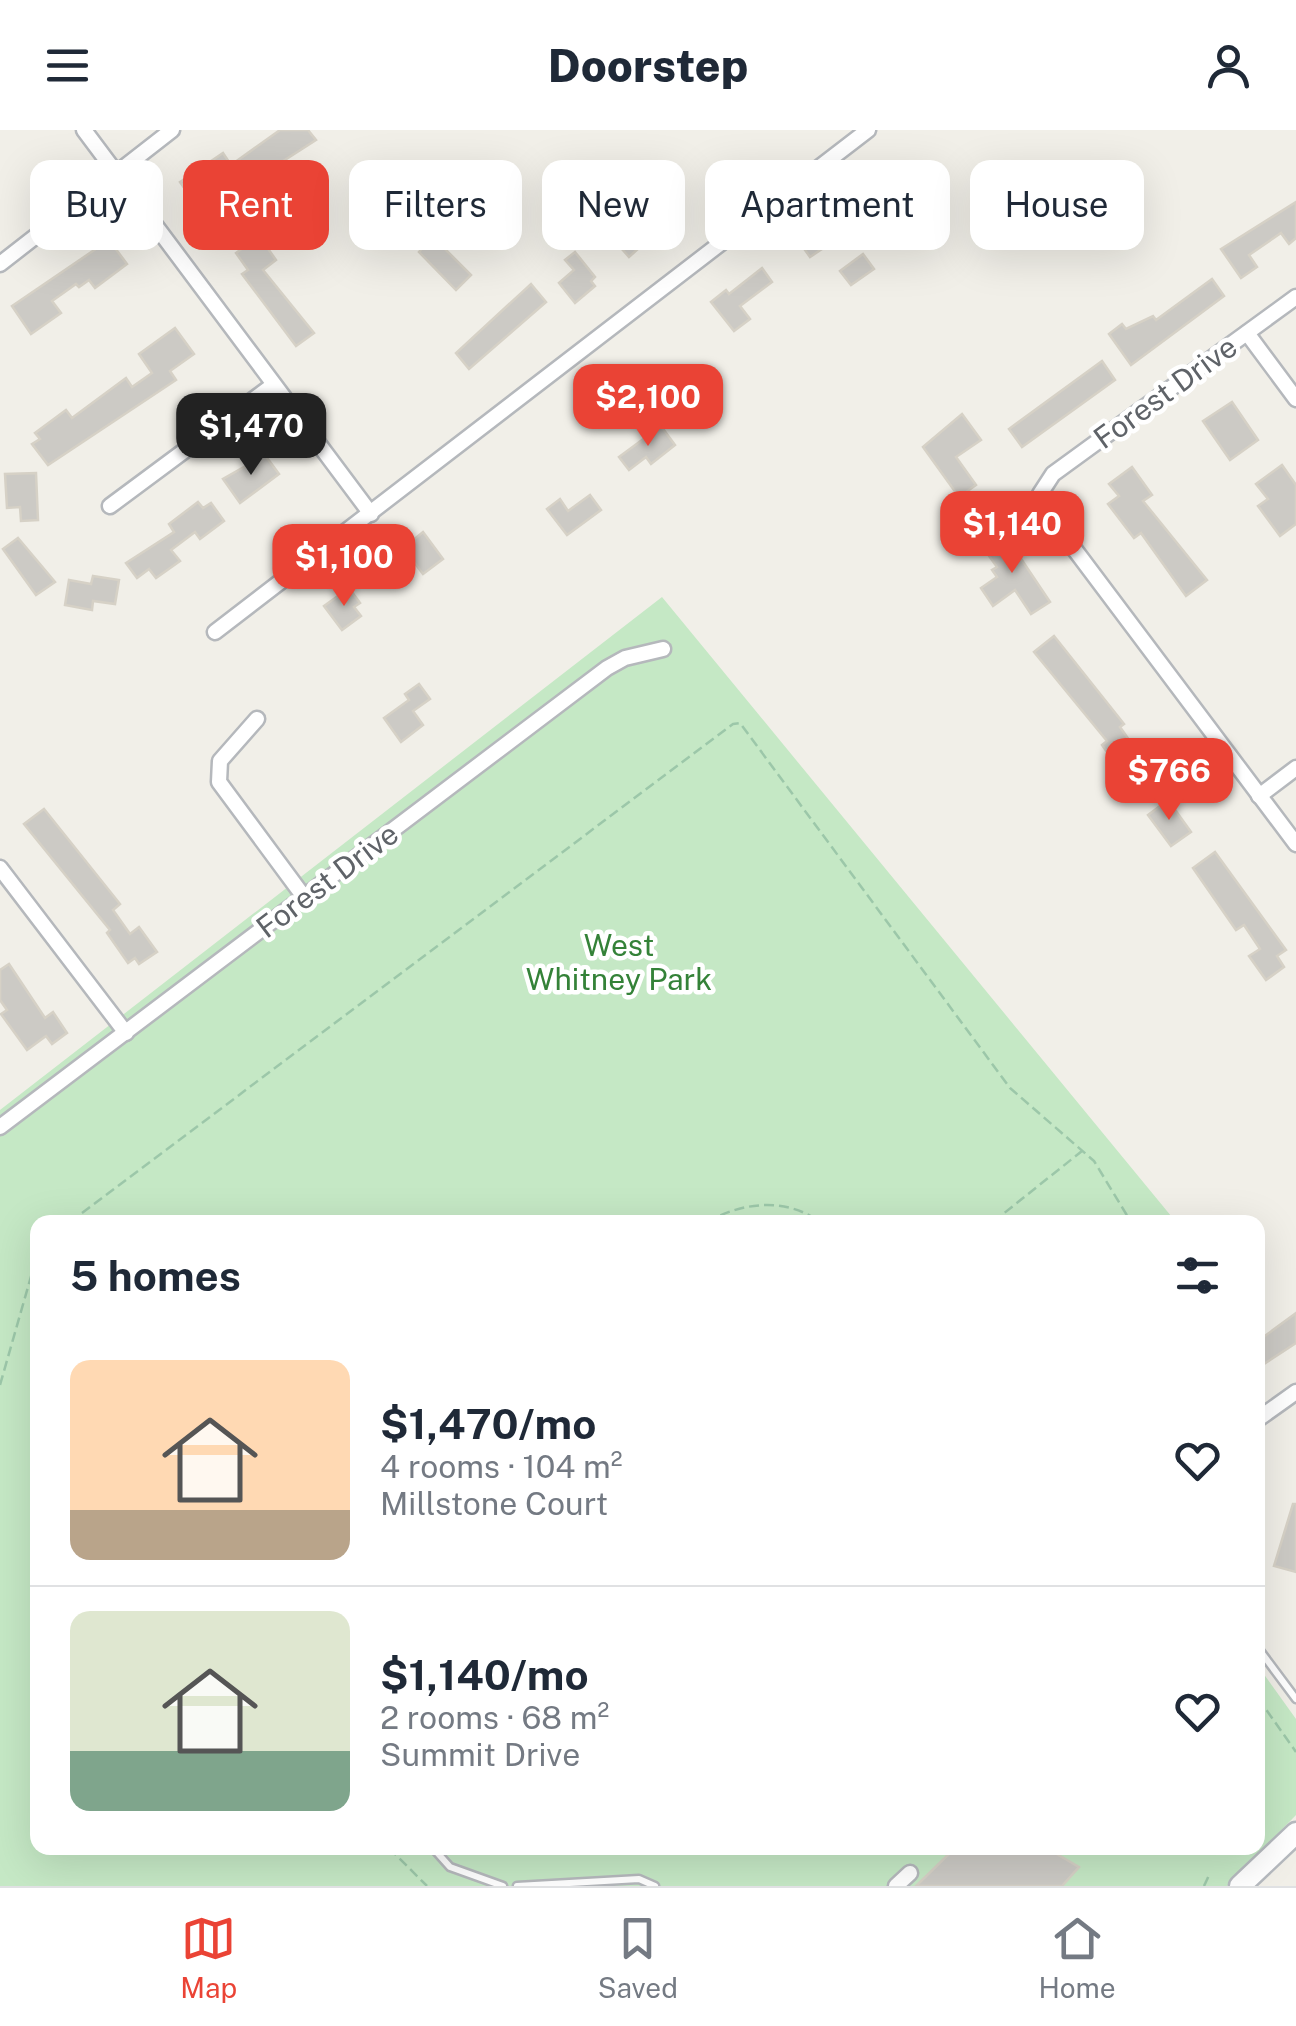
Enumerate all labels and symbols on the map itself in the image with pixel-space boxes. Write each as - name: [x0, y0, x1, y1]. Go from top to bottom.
- street label: Forest Drive: [1086, 328, 1244, 456]
- pin: $2,100: [567, 364, 729, 449]
- pin: $1,470: [170, 393, 332, 478]
- pin: $1,140: [931, 491, 1093, 576]
- pin: $1,100: [263, 524, 425, 609]
- pin: $766: [1110, 738, 1228, 823]
- street label: Forest Drive: [249, 815, 405, 945]
- park label: West Whitney Park: [526, 927, 712, 997]

